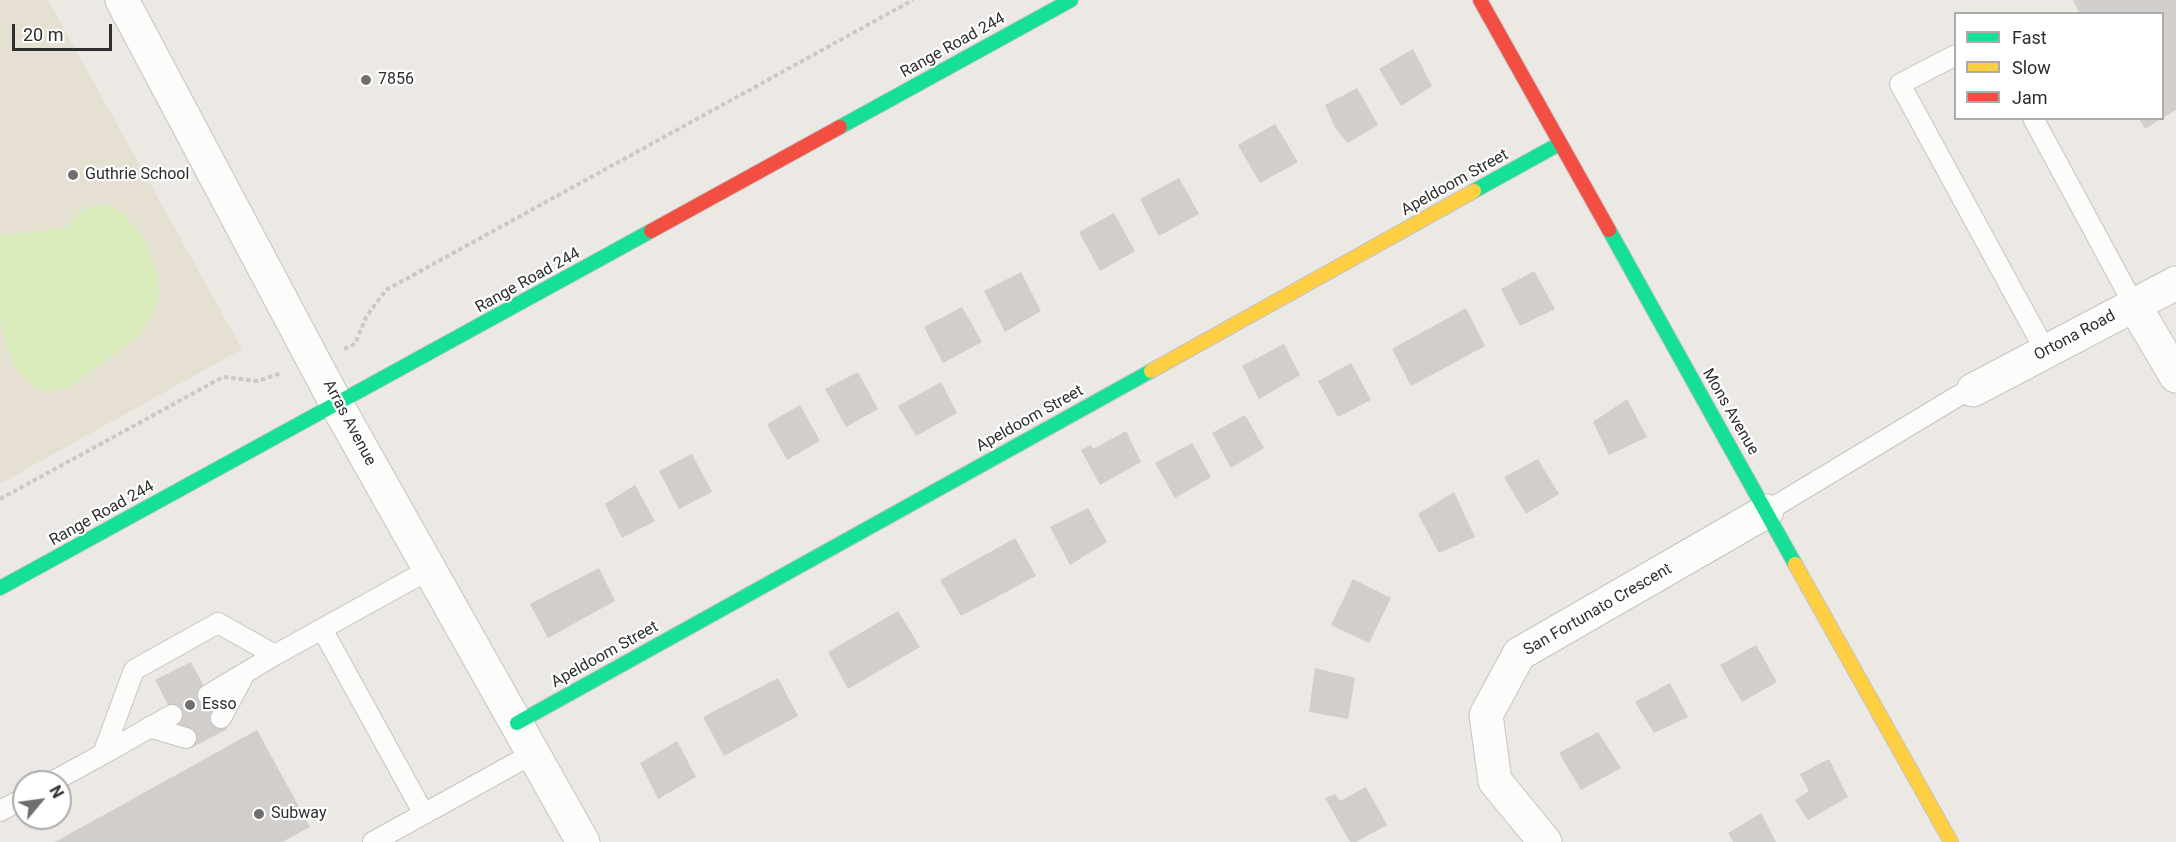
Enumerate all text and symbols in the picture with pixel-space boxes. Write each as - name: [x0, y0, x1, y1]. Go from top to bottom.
- street label: Range Road 244: [897, 9, 1009, 83]
- scale bar: [15, 12, 116, 50]
- legend: [1954, 12, 2164, 120]
- text: 20 m: [23, 24, 63, 45]
- text: Fast: [2012, 27, 2047, 48]
- text: Slow: [2012, 57, 2051, 78]
- place label: 7856: [378, 70, 414, 90]
- marker: 7856: [359, 73, 373, 87]
- text: Jam: [2012, 87, 2048, 108]
- street label: Apeldoom Street: [1398, 146, 1512, 220]
- place label: Guthrie School: [85, 165, 189, 185]
- marker: Guthrie School: [66, 168, 80, 182]
- street label: Range Road 244: [472, 244, 584, 318]
- street label: Ortona Road: [2031, 307, 2119, 365]
- street label: Mons Avenue: [1698, 365, 1762, 459]
- street label: Arras Avenue: [318, 377, 380, 469]
- street label: Apeldoom Street: [973, 382, 1087, 456]
- street label: Range Road 244: [46, 477, 158, 551]
- street label: San Fortunato Crescent: [1521, 560, 1675, 660]
- street label: Apeldoom Street: [548, 618, 662, 692]
- place label: Esso: [202, 695, 237, 715]
- marker: Esso: [183, 698, 197, 712]
- north arrow: [12, 770, 72, 830]
- text: N: [45, 782, 67, 802]
- place label: Subway: [271, 804, 326, 824]
- marker: Subway: [252, 807, 266, 821]

